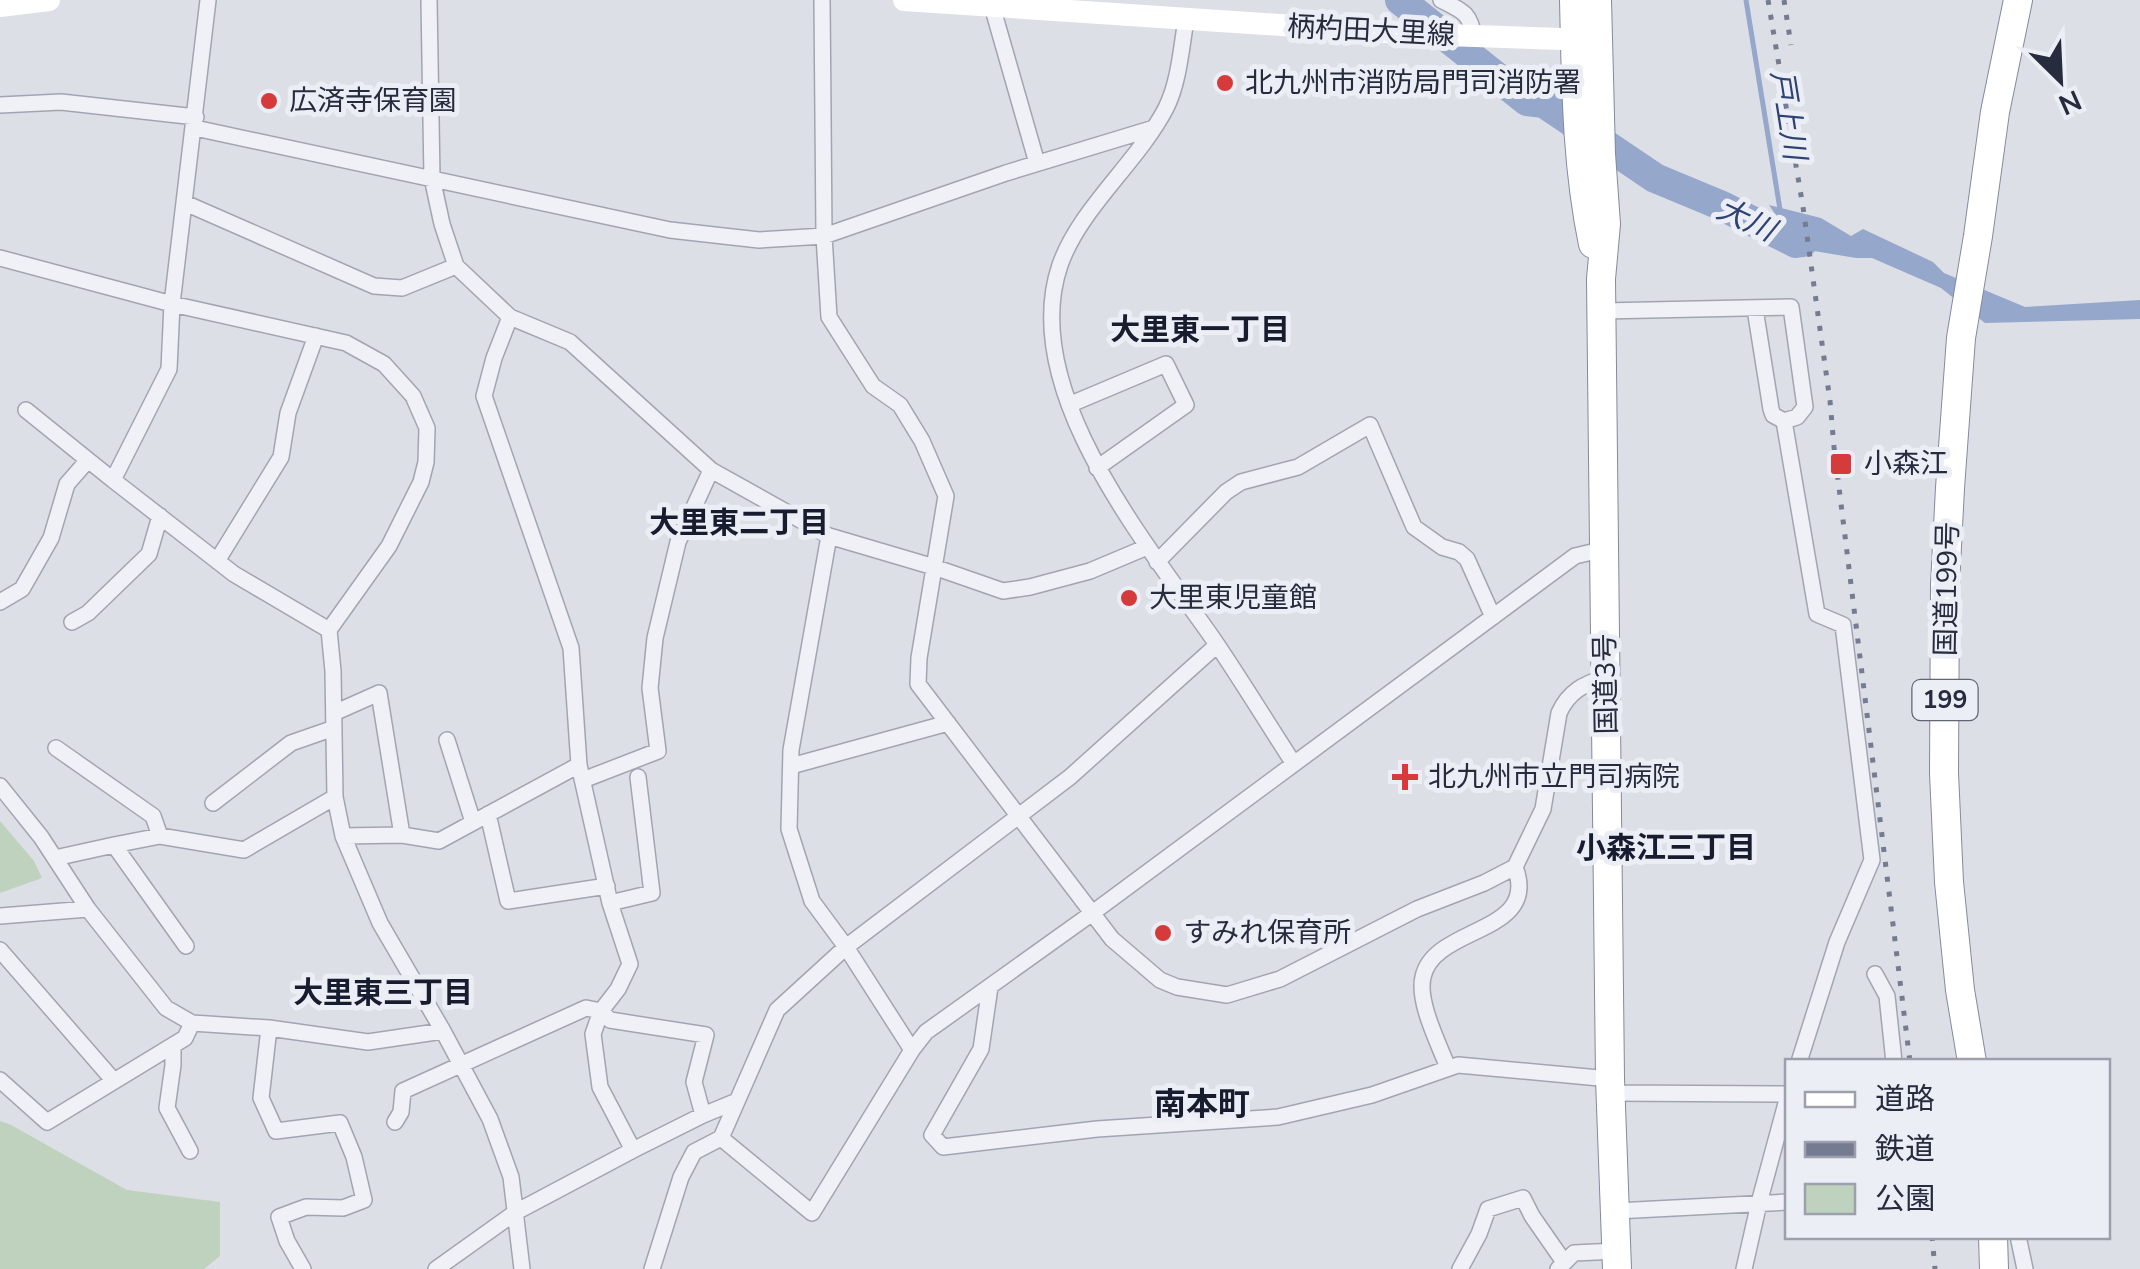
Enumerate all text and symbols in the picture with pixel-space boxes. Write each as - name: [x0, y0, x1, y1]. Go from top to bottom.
- street label: 柄杓田大里線: [1286, 8, 1456, 54]
- north arrow: [2010, 30, 2110, 130]
- place label: 北九州市消防局門司消防署: [1245, 64, 1581, 102]
- water label: 戸上川: [1761, 67, 1816, 166]
- marker: 北九州市消防局門司消防署: [1214, 72, 1236, 94]
- text: N: [2052, 80, 2087, 124]
- place label: 広済寺保育園: [289, 82, 457, 120]
- marker: 広済寺保育園: [258, 90, 280, 112]
- water label: 大川: [1710, 189, 1785, 253]
- district label: 大里東一丁目: [1110, 310, 1290, 351]
- place label: 小森江: [1864, 445, 1948, 483]
- marker: 小森江: [1828, 451, 1854, 477]
- district label: 大里東二丁目: [649, 503, 829, 544]
- street label: 国道199号: [1927, 521, 1967, 657]
- place label: 大里東児童館: [1149, 579, 1317, 617]
- marker: 大里東児童館: [1118, 587, 1140, 609]
- street label: 国道3号: [1586, 633, 1626, 735]
- road number: 199: [1912, 680, 1978, 720]
- place label: 北九州市立門司病院: [1428, 758, 1680, 796]
- marker: 北九州市立門司病院: [1392, 764, 1418, 790]
- district label: 小森江三丁目: [1576, 828, 1756, 869]
- place label: すみれ保育所: [1183, 914, 1351, 952]
- marker: すみれ保育所: [1152, 922, 1174, 944]
- district label: 大里東三丁目: [293, 973, 473, 1014]
- legend: [1785, 1059, 2110, 1239]
- text: 道路: [1875, 1079, 1935, 1120]
- district label: 南本町: [1154, 1083, 1250, 1126]
- text: 鉄道: [1875, 1129, 1935, 1170]
- text: 公園: [1875, 1179, 1935, 1220]

